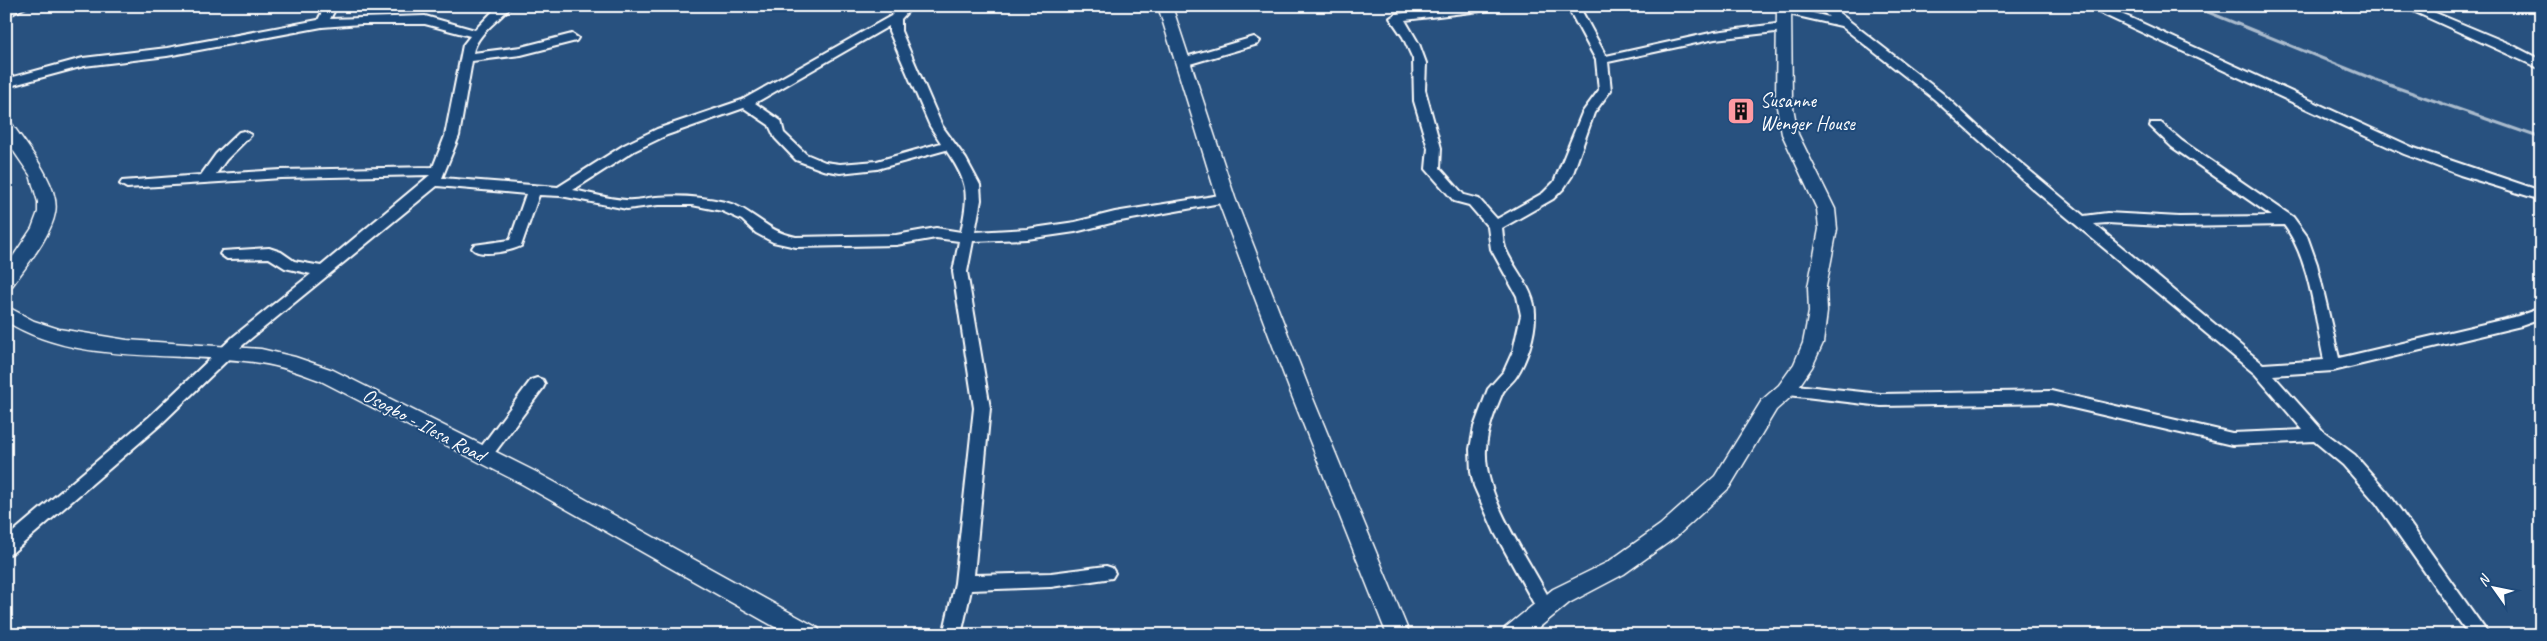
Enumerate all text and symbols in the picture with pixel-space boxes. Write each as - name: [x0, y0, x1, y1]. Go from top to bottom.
- place label: Susanne Wenger House: [1760, 88, 1856, 136]
- building icon: Susanne Wenger House: [1726, 96, 1756, 126]
- street label: Osogbo - Ilesa Road: [358, 382, 492, 469]
- north arrow: [2470, 564, 2520, 614]
- text: N: [2474, 571, 2494, 589]

